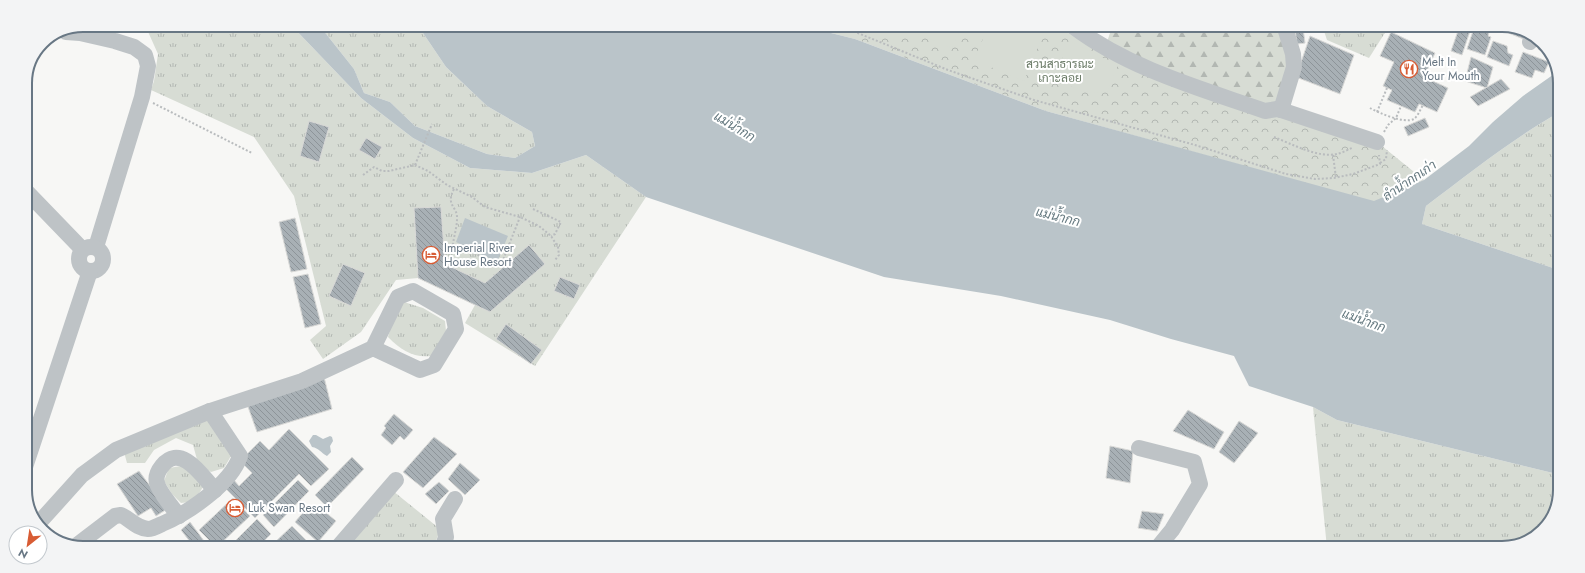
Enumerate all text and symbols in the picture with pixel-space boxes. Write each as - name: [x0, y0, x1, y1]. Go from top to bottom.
- place label: Melt In Your Mouth: [1422, 53, 1480, 85]
- park label: สวนสาธารณะ เกาะลอย: [1026, 55, 1094, 87]
- restaurant icon: Melt In Your Mouth: [1399, 59, 1419, 79]
- water label: แม่น้ำกก: [711, 104, 761, 146]
- water label: ลำน้ำกกเก่า: [1377, 153, 1440, 205]
- water label: แม่น้ำกก: [1034, 199, 1083, 231]
- place label: Imperial River House Resort: [444, 239, 515, 271]
- hotel icon: Imperial River House Resort: [421, 245, 441, 265]
- water label: แม่น้ำกก: [1339, 301, 1389, 337]
- hotel icon: Luk Swan Resort: [225, 498, 245, 518]
- place label: Luk Swan Resort: [248, 499, 330, 517]
- north arrow: [8, 525, 48, 565]
- text: N: [15, 545, 31, 563]

